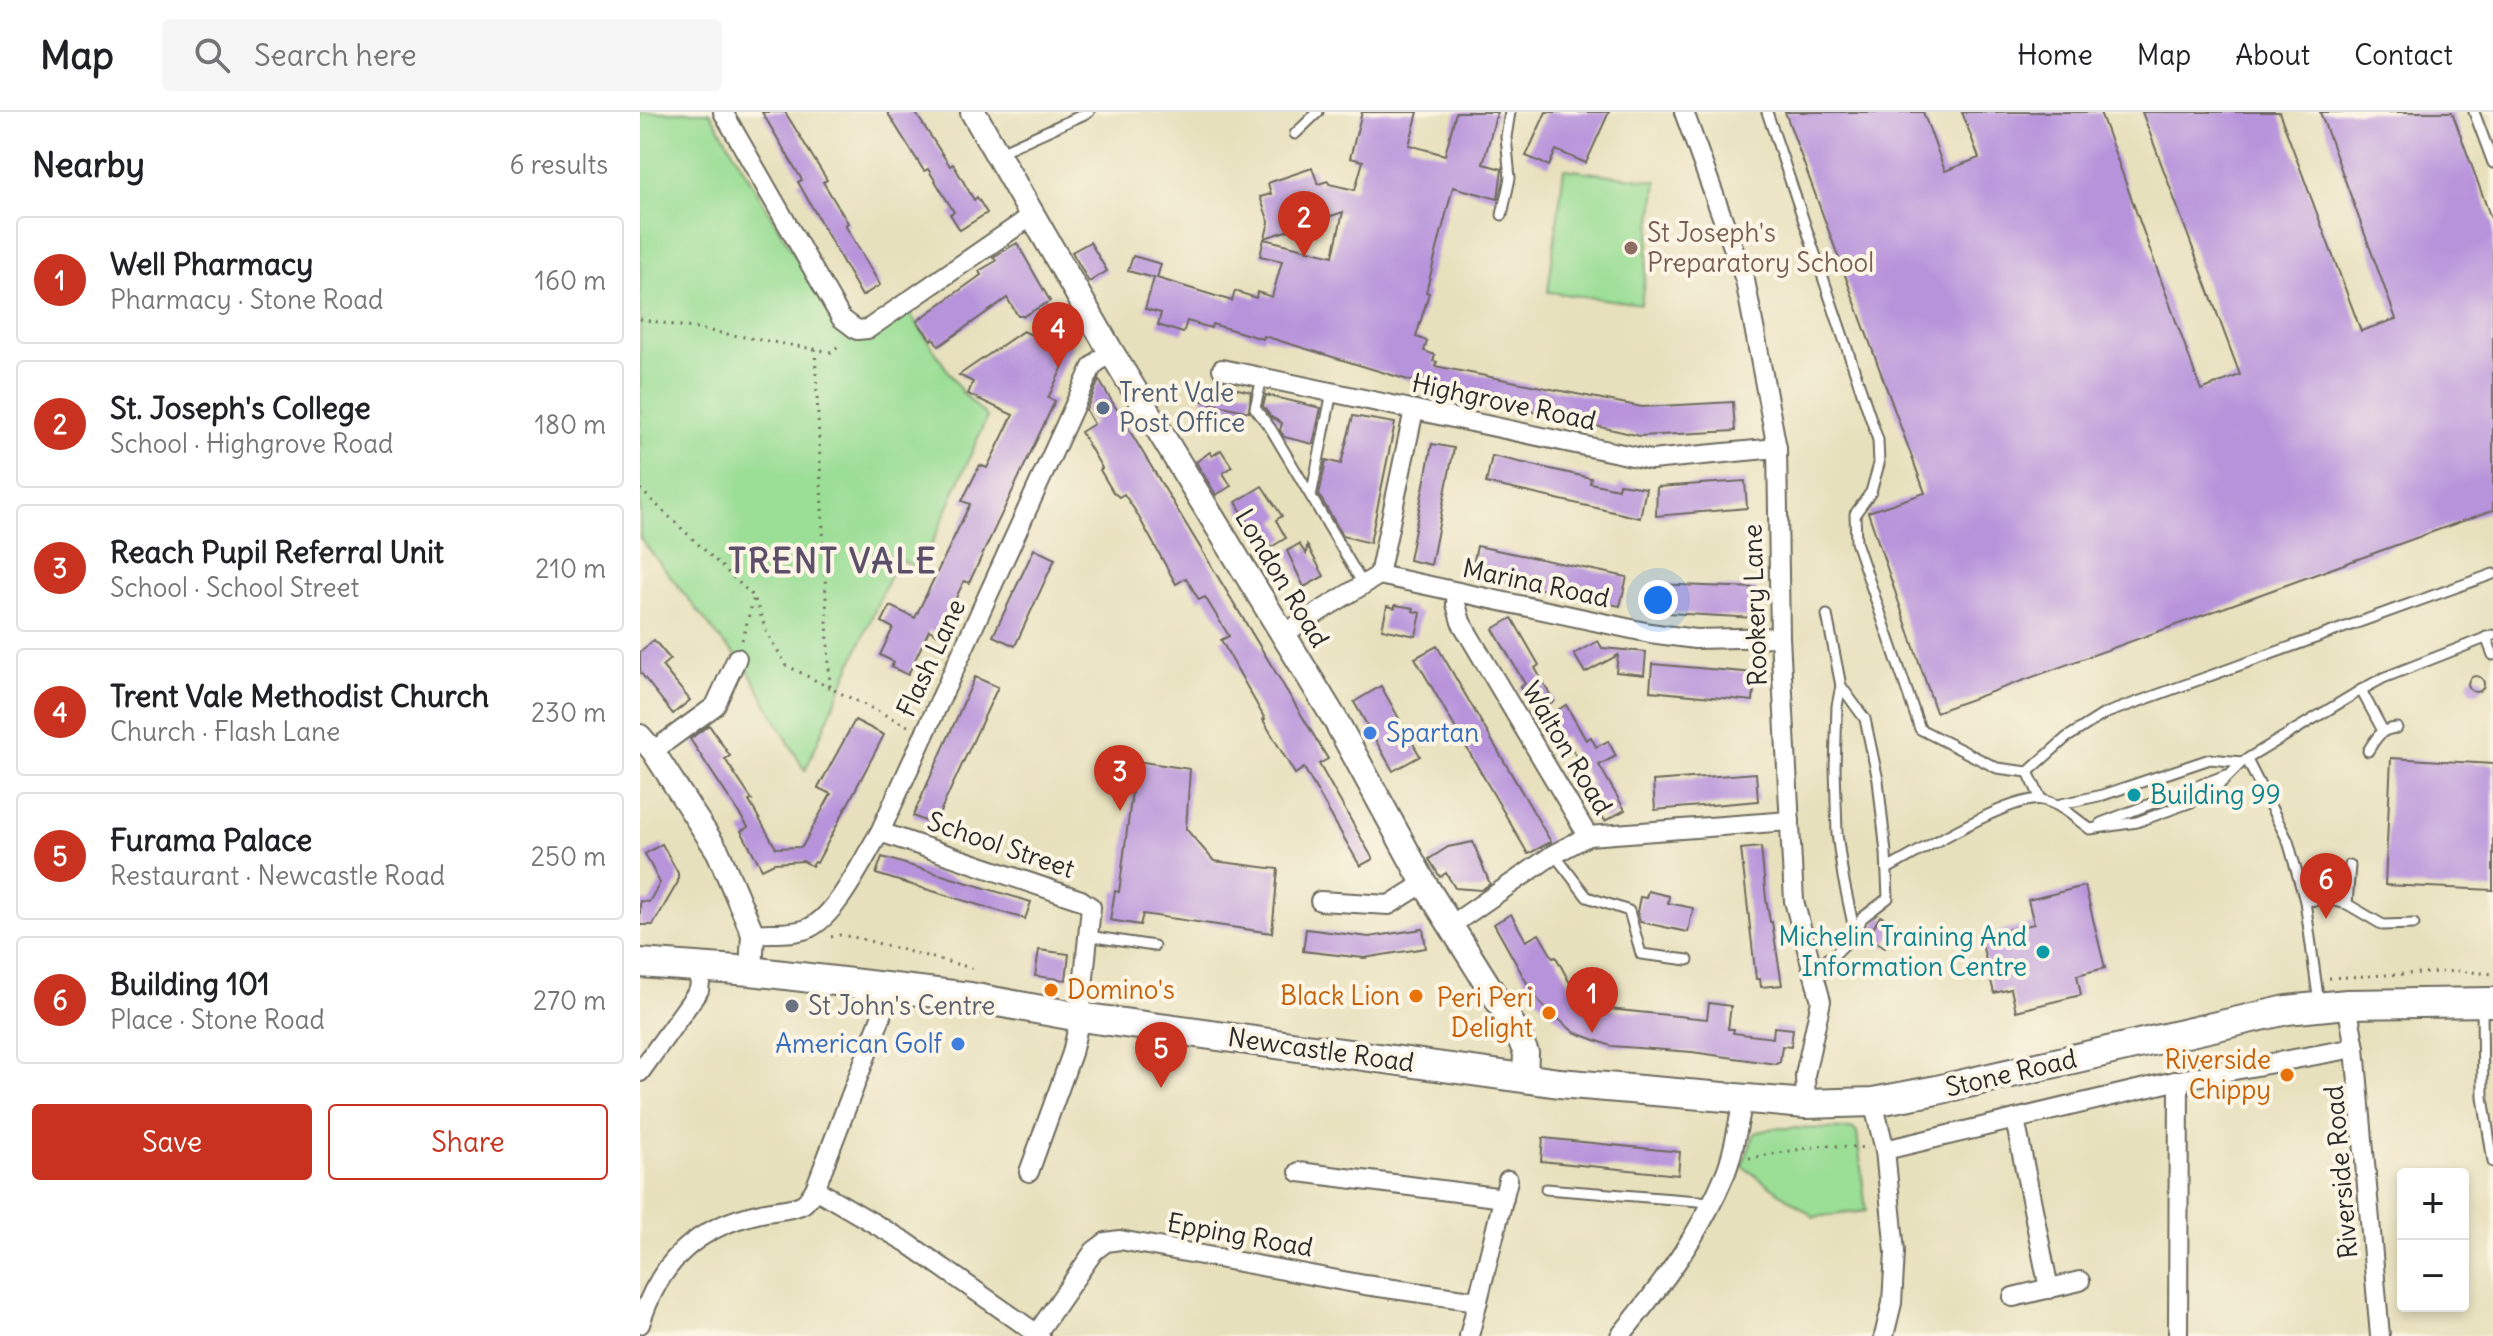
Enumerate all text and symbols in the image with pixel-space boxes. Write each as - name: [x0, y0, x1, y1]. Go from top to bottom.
- search box: [162, 19, 722, 91]
- text: Map: [40, 32, 114, 79]
- icon: search: [190, 33, 234, 77]
- text: Search here: [254, 36, 417, 74]
- text: Home: [2017, 37, 2093, 73]
- text: Map: [2137, 37, 2191, 73]
- text: About: [2235, 37, 2310, 73]
- text: Contact: [2354, 37, 2453, 73]
- text: Nearby: [32, 143, 145, 186]
- text: 6 results: [510, 148, 608, 181]
- pin: 2: [1278, 191, 1330, 257]
- place label: St Joseph's Preparatory School: [1647, 216, 1874, 279]
- marker: St Joseph's Preparatory School: [1622, 239, 1640, 257]
- text: Well Pharmacy: [110, 245, 313, 283]
- text: 1: [55, 264, 65, 297]
- text: 160 m: [535, 264, 606, 297]
- text: Pharmacy · Stone Road: [110, 283, 383, 316]
- pin: 4: [1032, 302, 1084, 368]
- street label: Highgrove Road: [1409, 366, 1599, 437]
- place label: Trent Vale Post Office: [1119, 376, 1245, 439]
- text: St. Joseph's College: [110, 389, 371, 427]
- marker: Trent Vale Post Office: [1094, 399, 1112, 417]
- text: 2: [53, 408, 67, 441]
- text: 180 m: [535, 408, 606, 441]
- text: School · Highgrove Road: [110, 427, 393, 460]
- street label: London Road: [1228, 503, 1337, 653]
- street label: Rookery Lane: [1735, 523, 1774, 687]
- text: Reach Pupil Referral Unit: [110, 533, 444, 571]
- district label: TRENT VALE: [728, 539, 938, 582]
- street label: Marina Road: [1460, 551, 1613, 614]
- text: 3: [53, 552, 67, 585]
- text: 210 m: [535, 552, 606, 585]
- text: School · School Street: [110, 571, 359, 604]
- your location: [1638, 580, 1678, 620]
- street label: Flash Lane: [889, 594, 972, 722]
- street label: Walton Road: [1515, 675, 1620, 820]
- text: Trent Vale Methodist Church: [110, 677, 489, 715]
- text: 4: [52, 696, 68, 729]
- text: 230 m: [531, 696, 606, 729]
- text: Church · Flash Lane: [110, 715, 340, 748]
- place label: Spartan: [1386, 716, 1479, 749]
- marker: Spartan: [1361, 724, 1379, 742]
- pin: 3: [1094, 745, 1146, 811]
- place label: Building 99: [2150, 778, 2281, 811]
- marker: Building 99: [2125, 786, 2143, 804]
- street label: School Street: [923, 804, 1079, 885]
- text: Furama Palace: [110, 821, 312, 859]
- text: 5: [53, 840, 67, 873]
- text: 250 m: [531, 840, 606, 873]
- pin: 6: [2300, 853, 2352, 919]
- text: Restaurant · Newcastle Road: [110, 859, 445, 892]
- place label: Michelin Training And Information Centre: [1779, 920, 2027, 983]
- marker: Michelin Training And Information Centre: [2034, 943, 2052, 961]
- text: Building 101: [110, 965, 270, 1003]
- pin: 1: [1566, 967, 1618, 1033]
- place label: Domino's: [1067, 973, 1175, 1006]
- place label: Black Lion: [1280, 979, 1400, 1012]
- marker: Domino's: [1042, 981, 1060, 999]
- place label: Peri Peri Delight: [1437, 981, 1533, 1044]
- text: 6: [52, 984, 68, 1017]
- text: 270 m: [533, 984, 606, 1017]
- marker: Black Lion: [1407, 987, 1425, 1005]
- place label: St John's Centre: [808, 989, 995, 1022]
- marker: St John's Centre: [783, 997, 801, 1015]
- text: Place · Stone Road: [110, 1003, 325, 1036]
- marker: Peri Peri Delight: [1540, 1004, 1558, 1022]
- street label: Newcastle Road: [1226, 1020, 1416, 1079]
- pin: 5: [1135, 1022, 1187, 1088]
- place label: American Golf: [775, 1027, 942, 1060]
- marker: American Golf: [949, 1035, 967, 1053]
- street label: Stone Road: [1942, 1041, 2080, 1104]
- place label: Riverside Chippy: [2165, 1043, 2271, 1106]
- marker: Riverside Chippy: [2278, 1066, 2296, 1084]
- street label: Riverside Road: [2317, 1084, 2365, 1260]
- button: Save: [32, 1104, 312, 1180]
- button: Share: [328, 1104, 608, 1180]
- map controls: [2397, 1168, 2469, 1312]
- button: +: [2397, 1168, 2469, 1240]
- street label: Epping Road: [1165, 1205, 1315, 1264]
- button: −: [2397, 1240, 2469, 1312]

